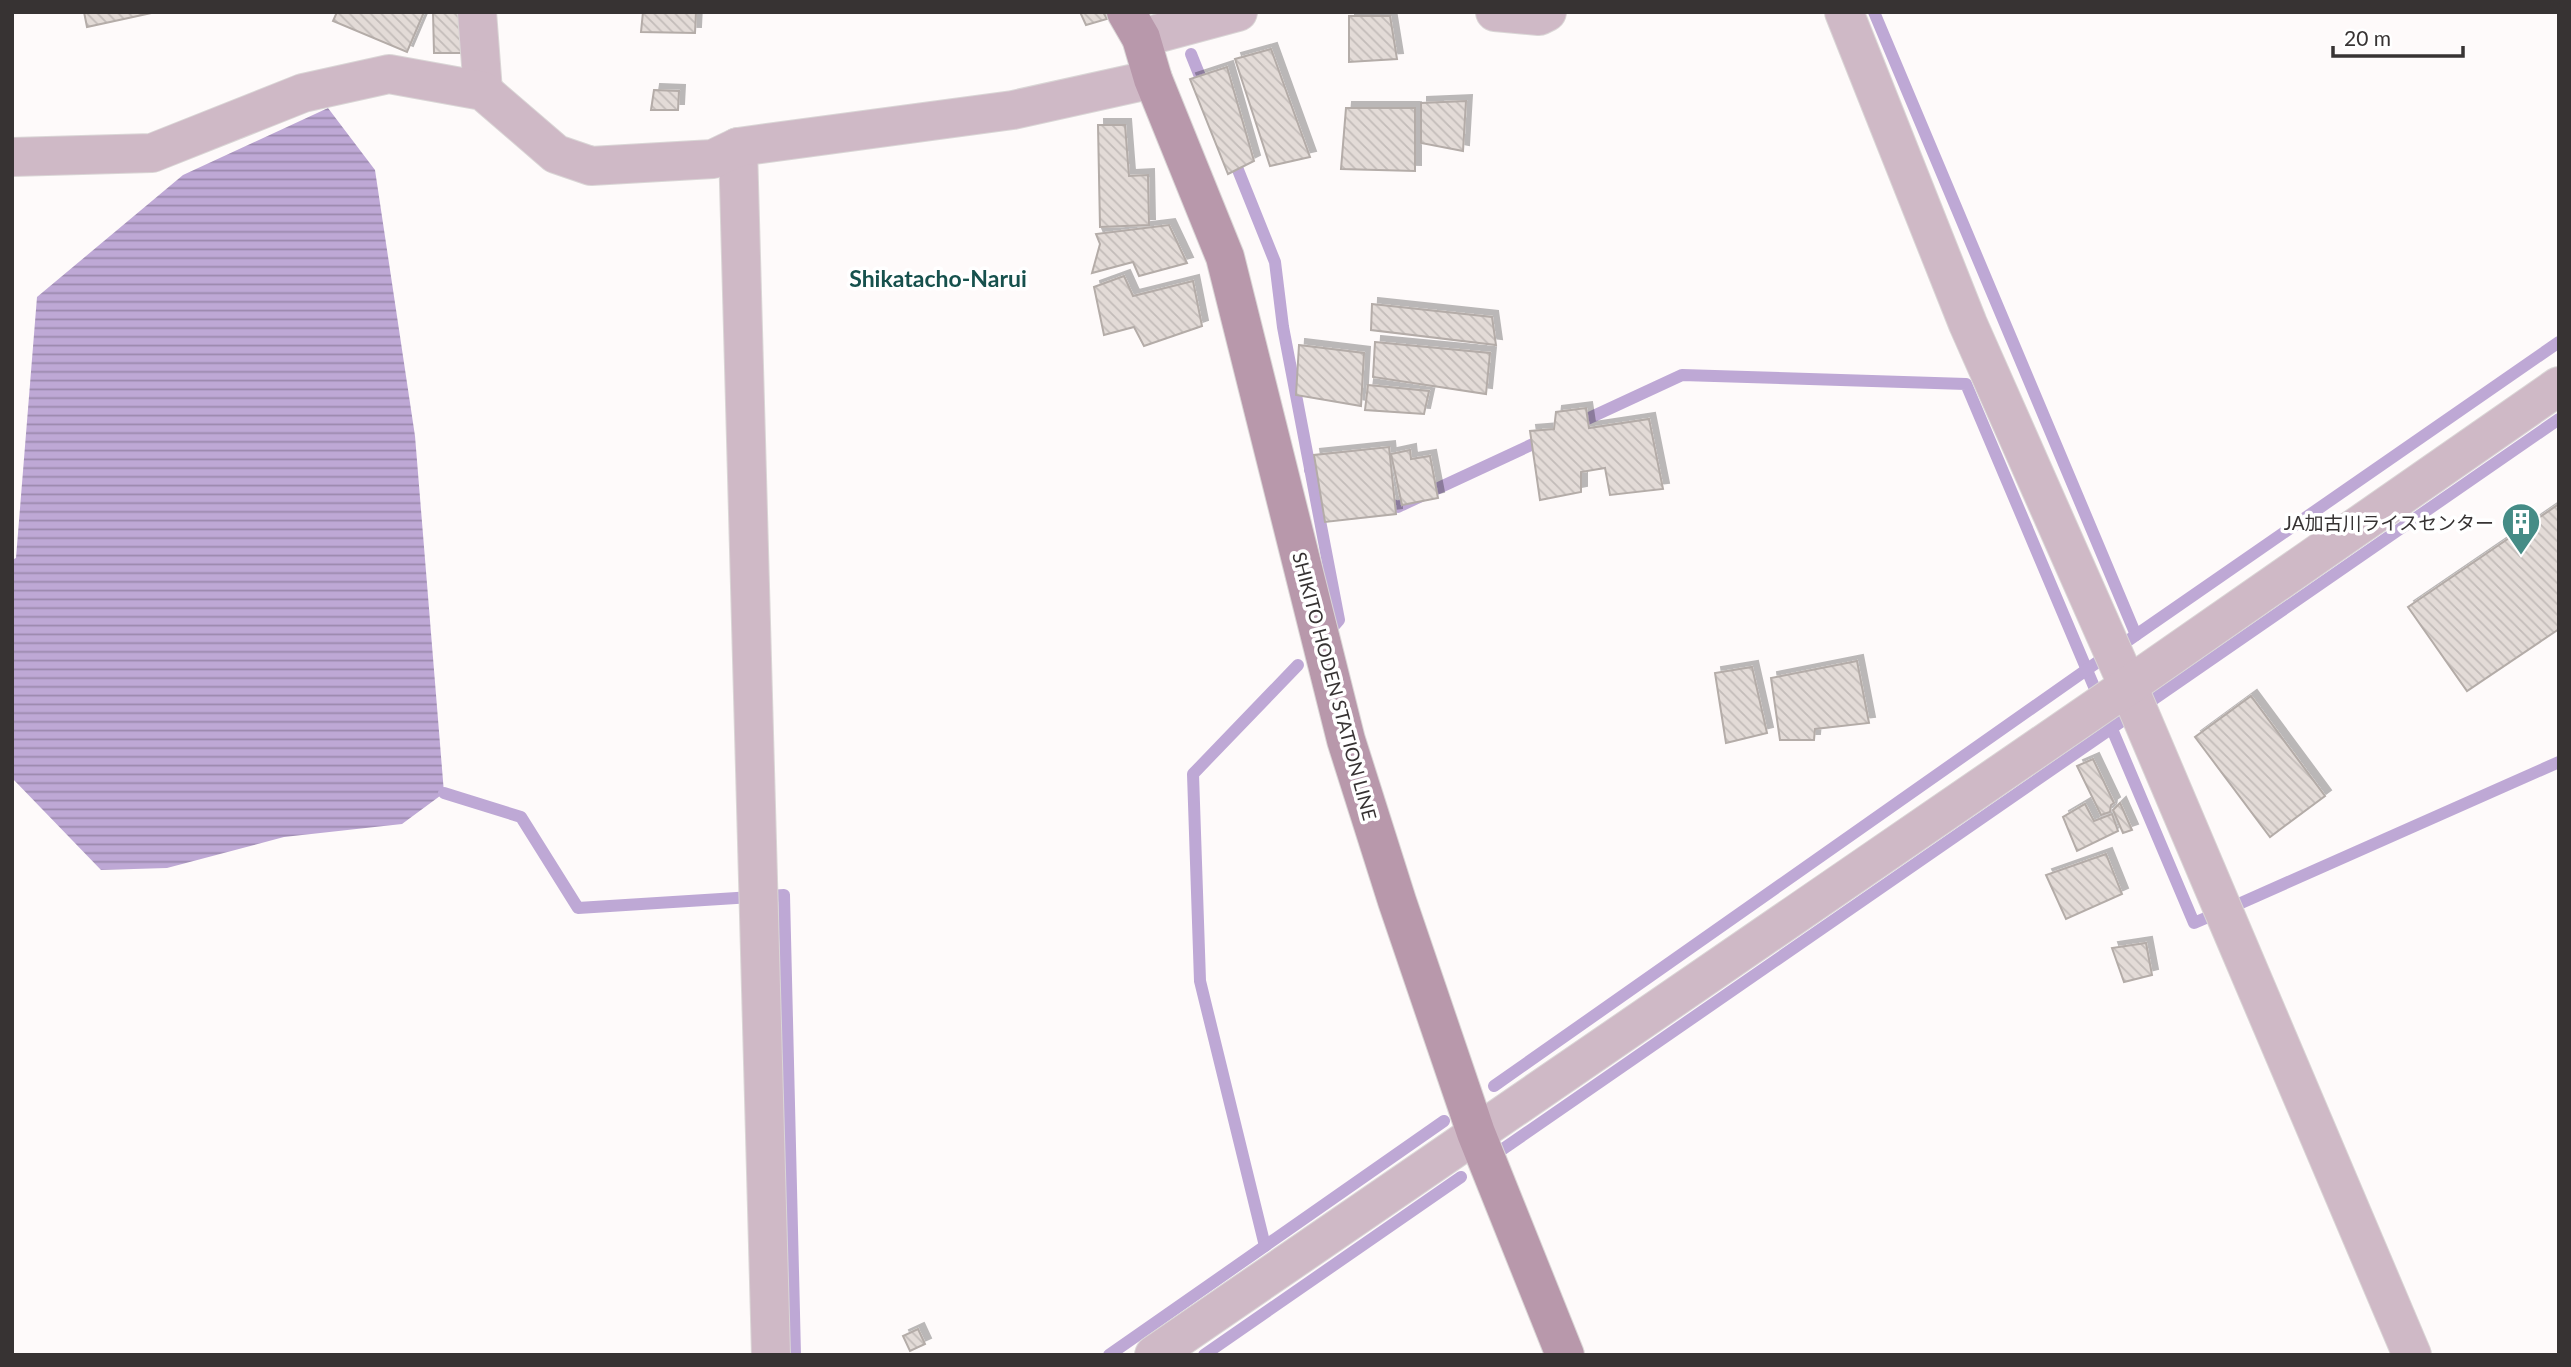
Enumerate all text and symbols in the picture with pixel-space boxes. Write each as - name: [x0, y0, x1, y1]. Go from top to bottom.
- scale bar: [2333, 14, 2462, 58]
- text: 20 m: [2344, 25, 2391, 50]
- district label: Shikatacho-Narui: [849, 264, 1027, 292]
- building icon: JA加古川ライスセンター: [2500, 501, 2542, 556]
- place label: JA加古川ライスセンター: [2284, 511, 2494, 534]
- street label: SHIKITO HODEN STATION LINE: [1288, 549, 1382, 823]

